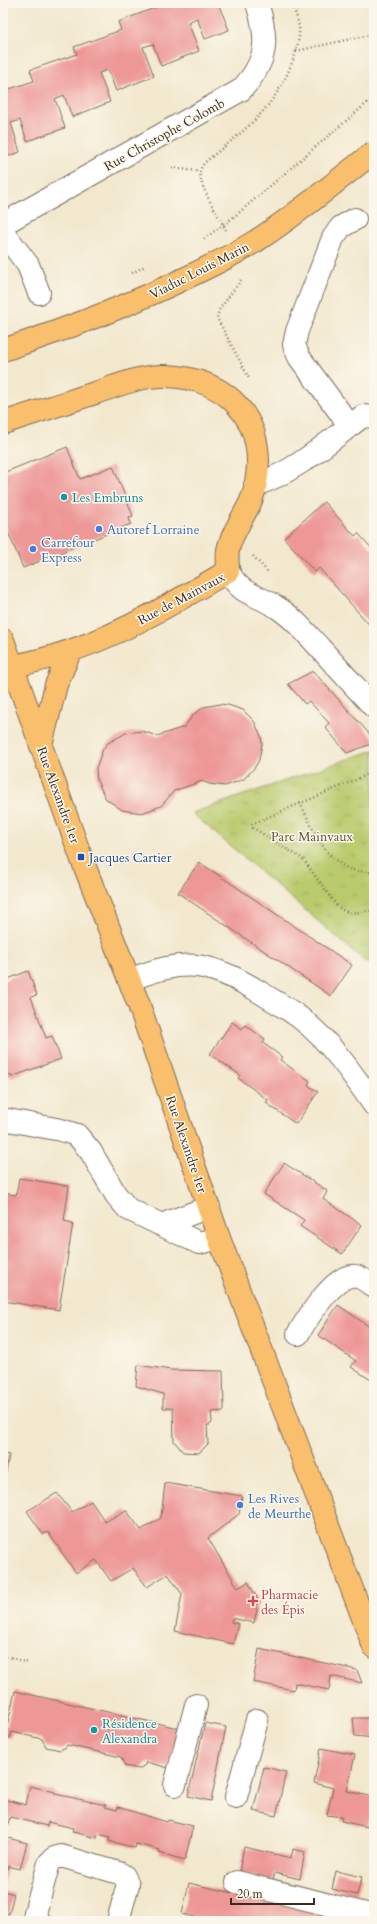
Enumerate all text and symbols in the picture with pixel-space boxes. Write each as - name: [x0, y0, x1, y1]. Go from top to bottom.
- street label: Rue Christophe Colomb: [101, 94, 228, 176]
- street label: Viaduc Louis Marin: [147, 238, 253, 304]
- place label: Les Embruns: [72, 489, 143, 507]
- marker: Les Embruns: [59, 492, 69, 502]
- place label: Autoref Lorraine: [107, 521, 200, 539]
- marker: Autoref Lorraine: [94, 524, 104, 534]
- place label: Carrefour Express: [41, 534, 95, 567]
- marker: Carrefour Express: [28, 544, 38, 554]
- street label: Rue de Mainvaux: [135, 568, 229, 629]
- street label: Rue Alexandre 1er: [32, 744, 84, 846]
- park label: Parc Mainvaux: [271, 828, 354, 846]
- place label: Jacques Cartier: [87, 849, 172, 867]
- marker: Jacques Cartier: [76, 852, 86, 862]
- street label: Rue Alexandre 1er: [161, 1093, 211, 1196]
- place label: Les Rives de Meurthe: [248, 1490, 312, 1523]
- marker: Les Rives de Meurthe: [235, 1500, 245, 1510]
- place label: Pharmacie des Épis: [261, 1586, 318, 1619]
- marker: Pharmacie des Épis: [248, 1596, 258, 1606]
- place label: Résidence Alexandra: [102, 1715, 158, 1748]
- marker: Résidence Alexandra: [89, 1725, 99, 1735]
- scale bar: [231, 1880, 314, 1906]
- text: 20 m: [237, 1886, 264, 1902]

